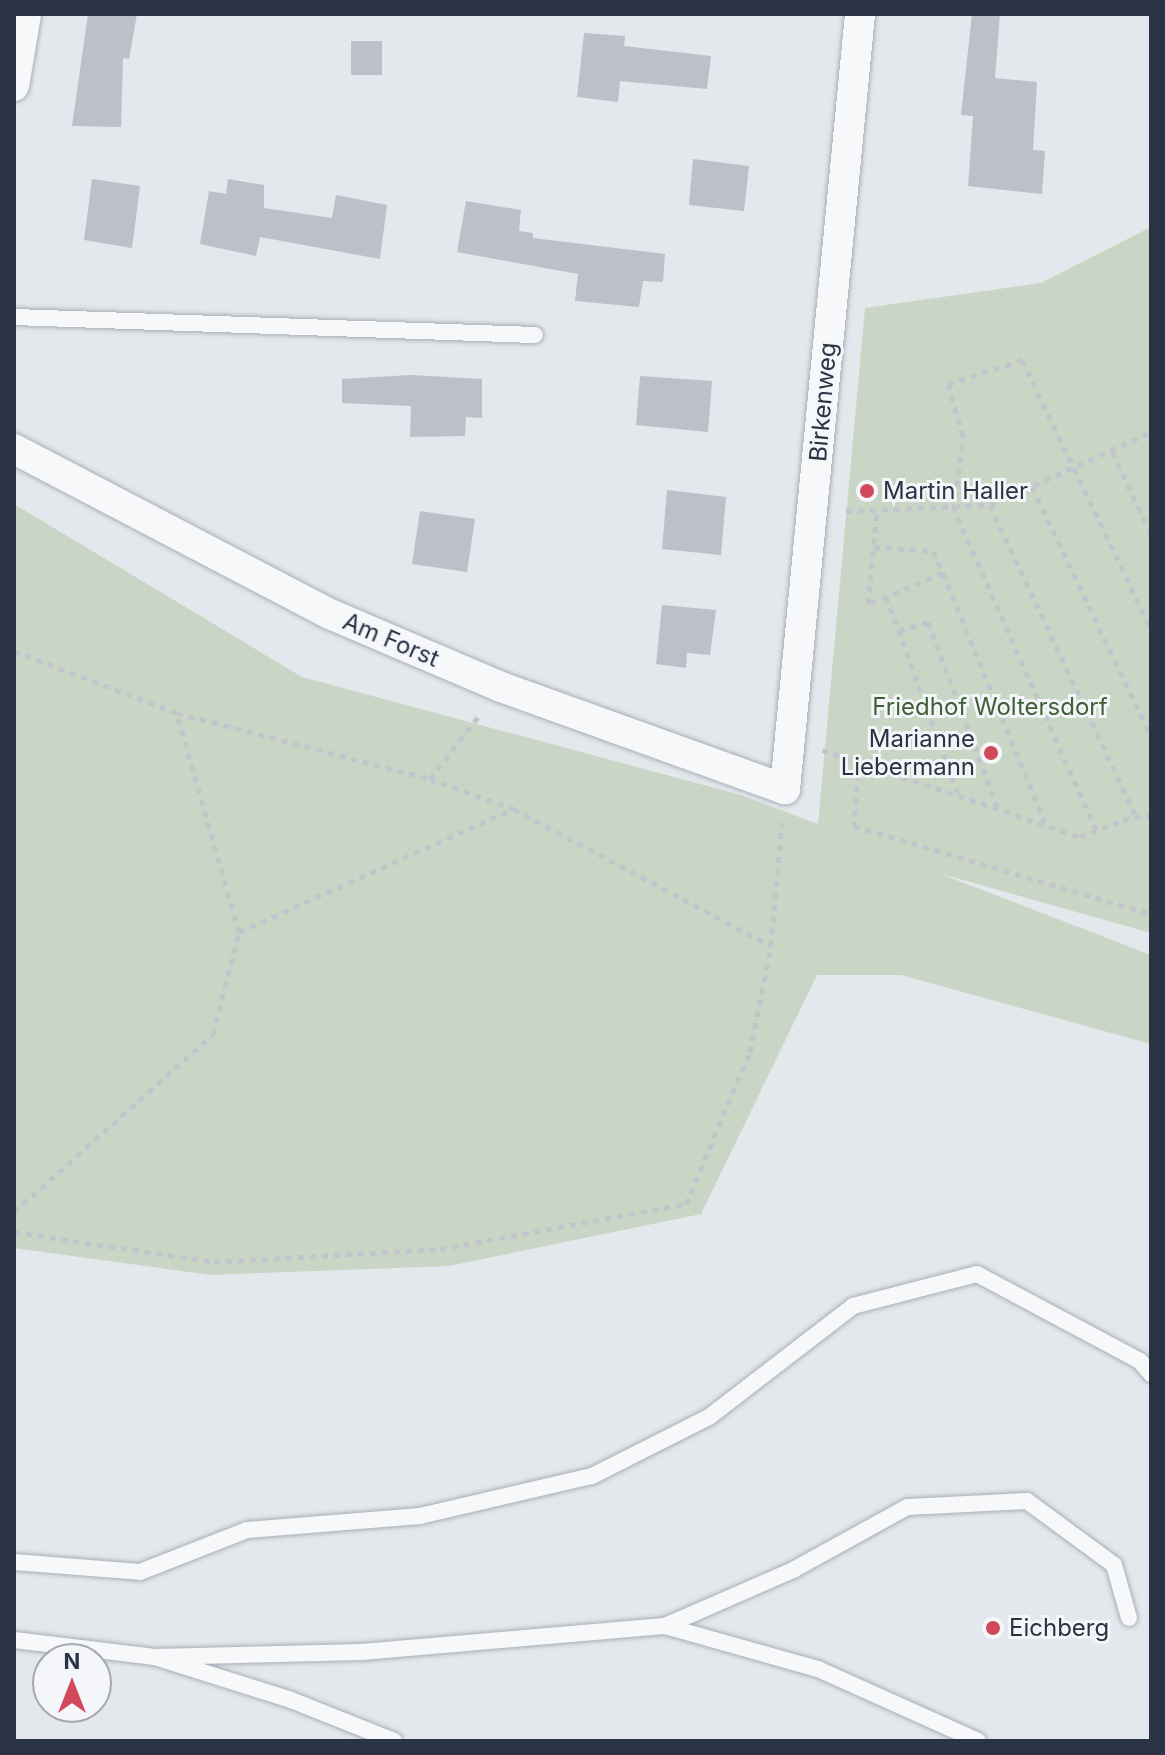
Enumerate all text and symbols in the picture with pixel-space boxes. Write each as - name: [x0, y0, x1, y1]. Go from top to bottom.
- street label: Birkenweg: [803, 341, 843, 463]
- place label: Martin Haller: [883, 477, 1028, 505]
- marker: Martin Haller: [858, 482, 876, 500]
- street label: Am Forst: [339, 607, 443, 673]
- park label: Friedhof Woltersdorf: [872, 693, 1108, 721]
- place label: Marianne Liebermann: [841, 725, 975, 781]
- marker: Marianne Liebermann: [982, 744, 1000, 762]
- place label: Eichberg: [1009, 1614, 1109, 1642]
- marker: Eichberg: [984, 1619, 1002, 1637]
- north arrow: [32, 1643, 112, 1723]
- text: N: [64, 1648, 80, 1674]

